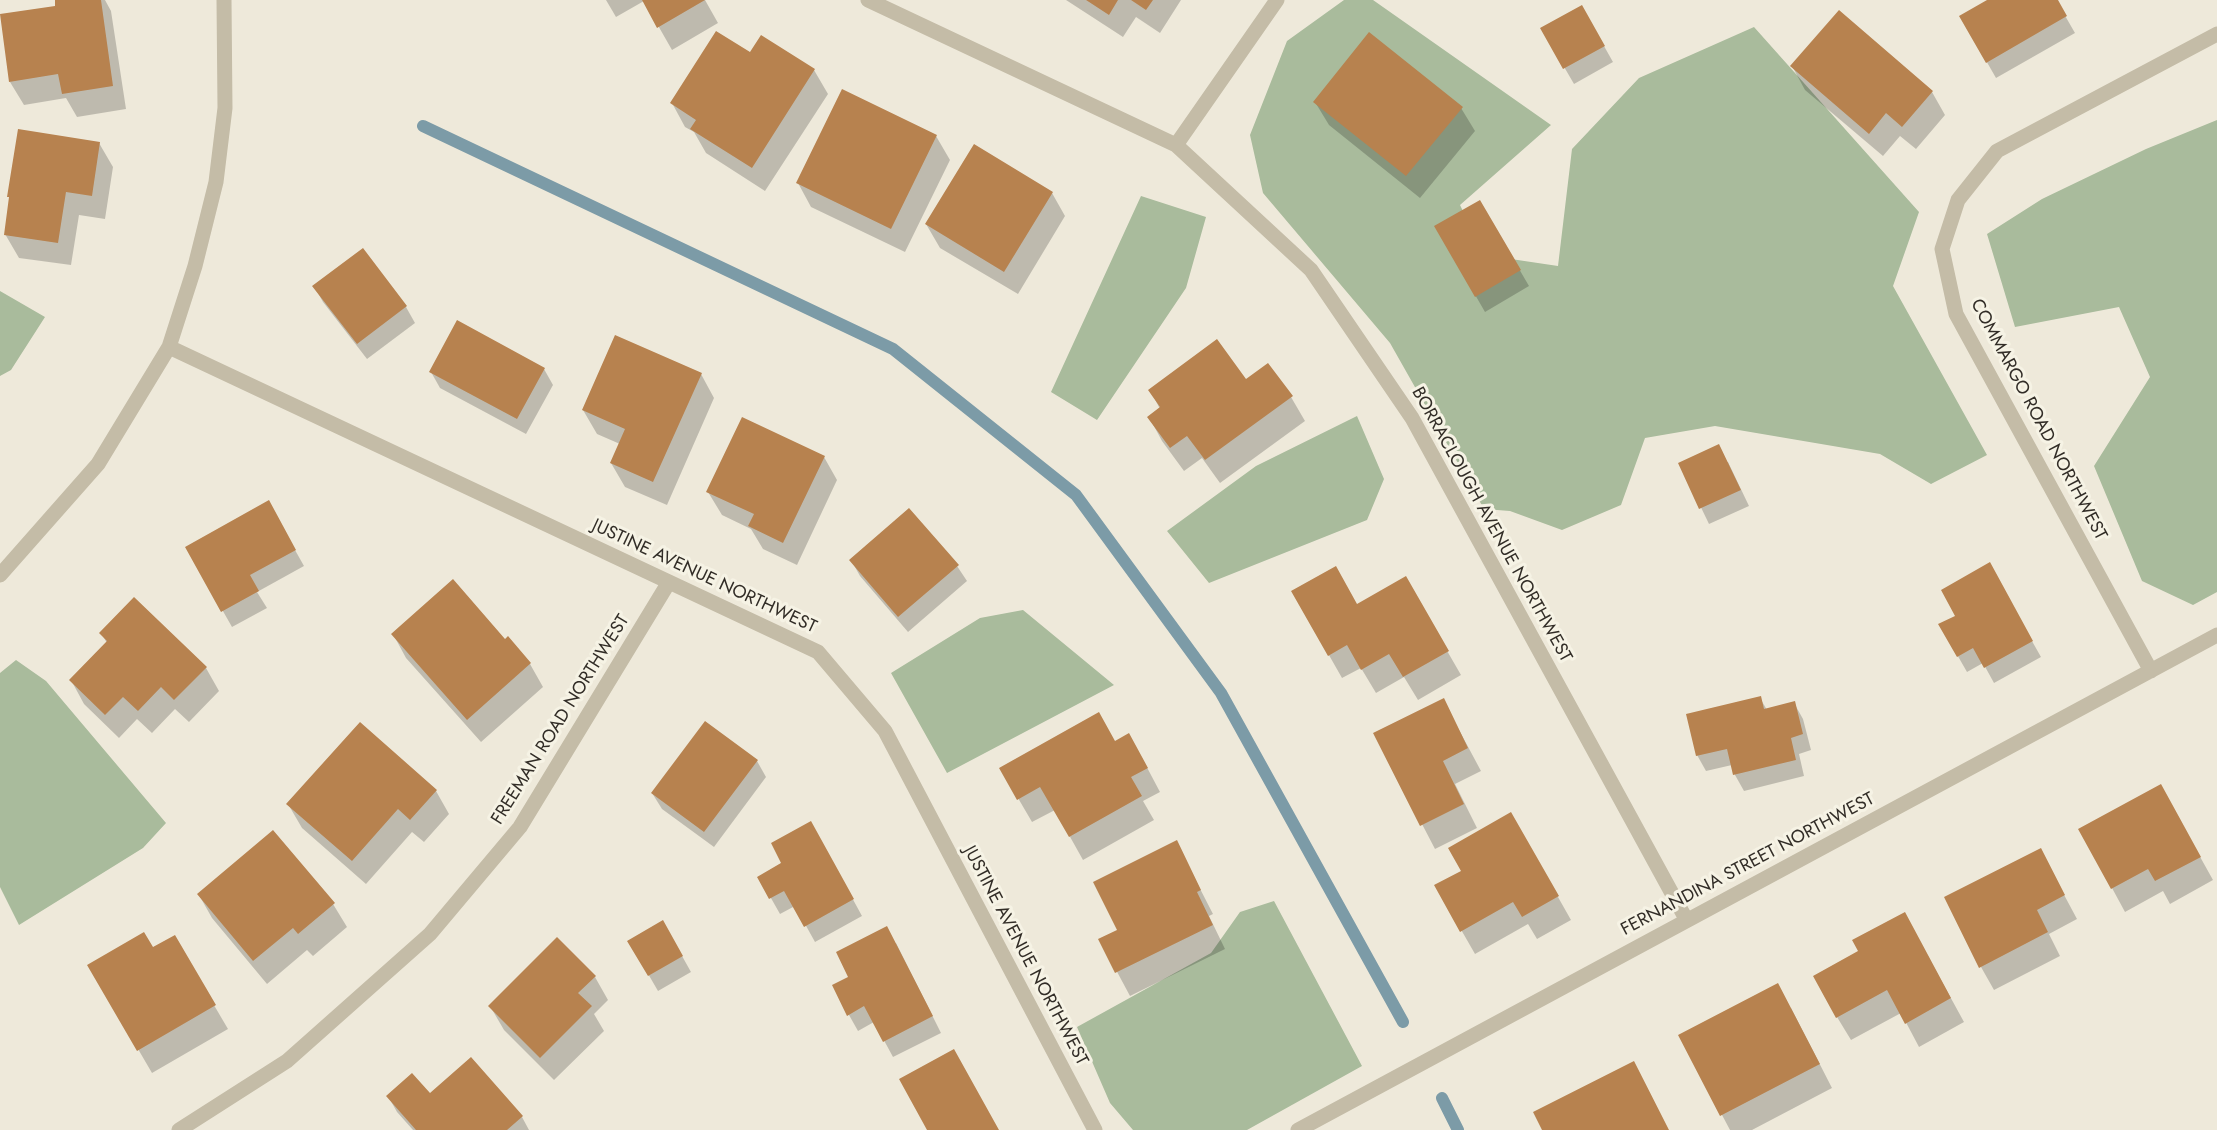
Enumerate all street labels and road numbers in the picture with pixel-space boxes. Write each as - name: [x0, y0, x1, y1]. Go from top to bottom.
- street label: COMMARGO ROAD NORTHWEST: [1965, 296, 2111, 544]
- street label: BORRACLOUGH AVENUE NORTHWEST: [1406, 384, 1576, 666]
- street label: JUSTINE AVENUE NORTHWEST: [588, 515, 820, 639]
- street label: FREEMAN ROAD NORTHWEST: [487, 611, 635, 829]
- street label: FERNANDINA STREET NORTHWEST: [1618, 789, 1878, 941]
- street label: JUSTINE AVENUE NORTHWEST: [958, 843, 1092, 1069]

